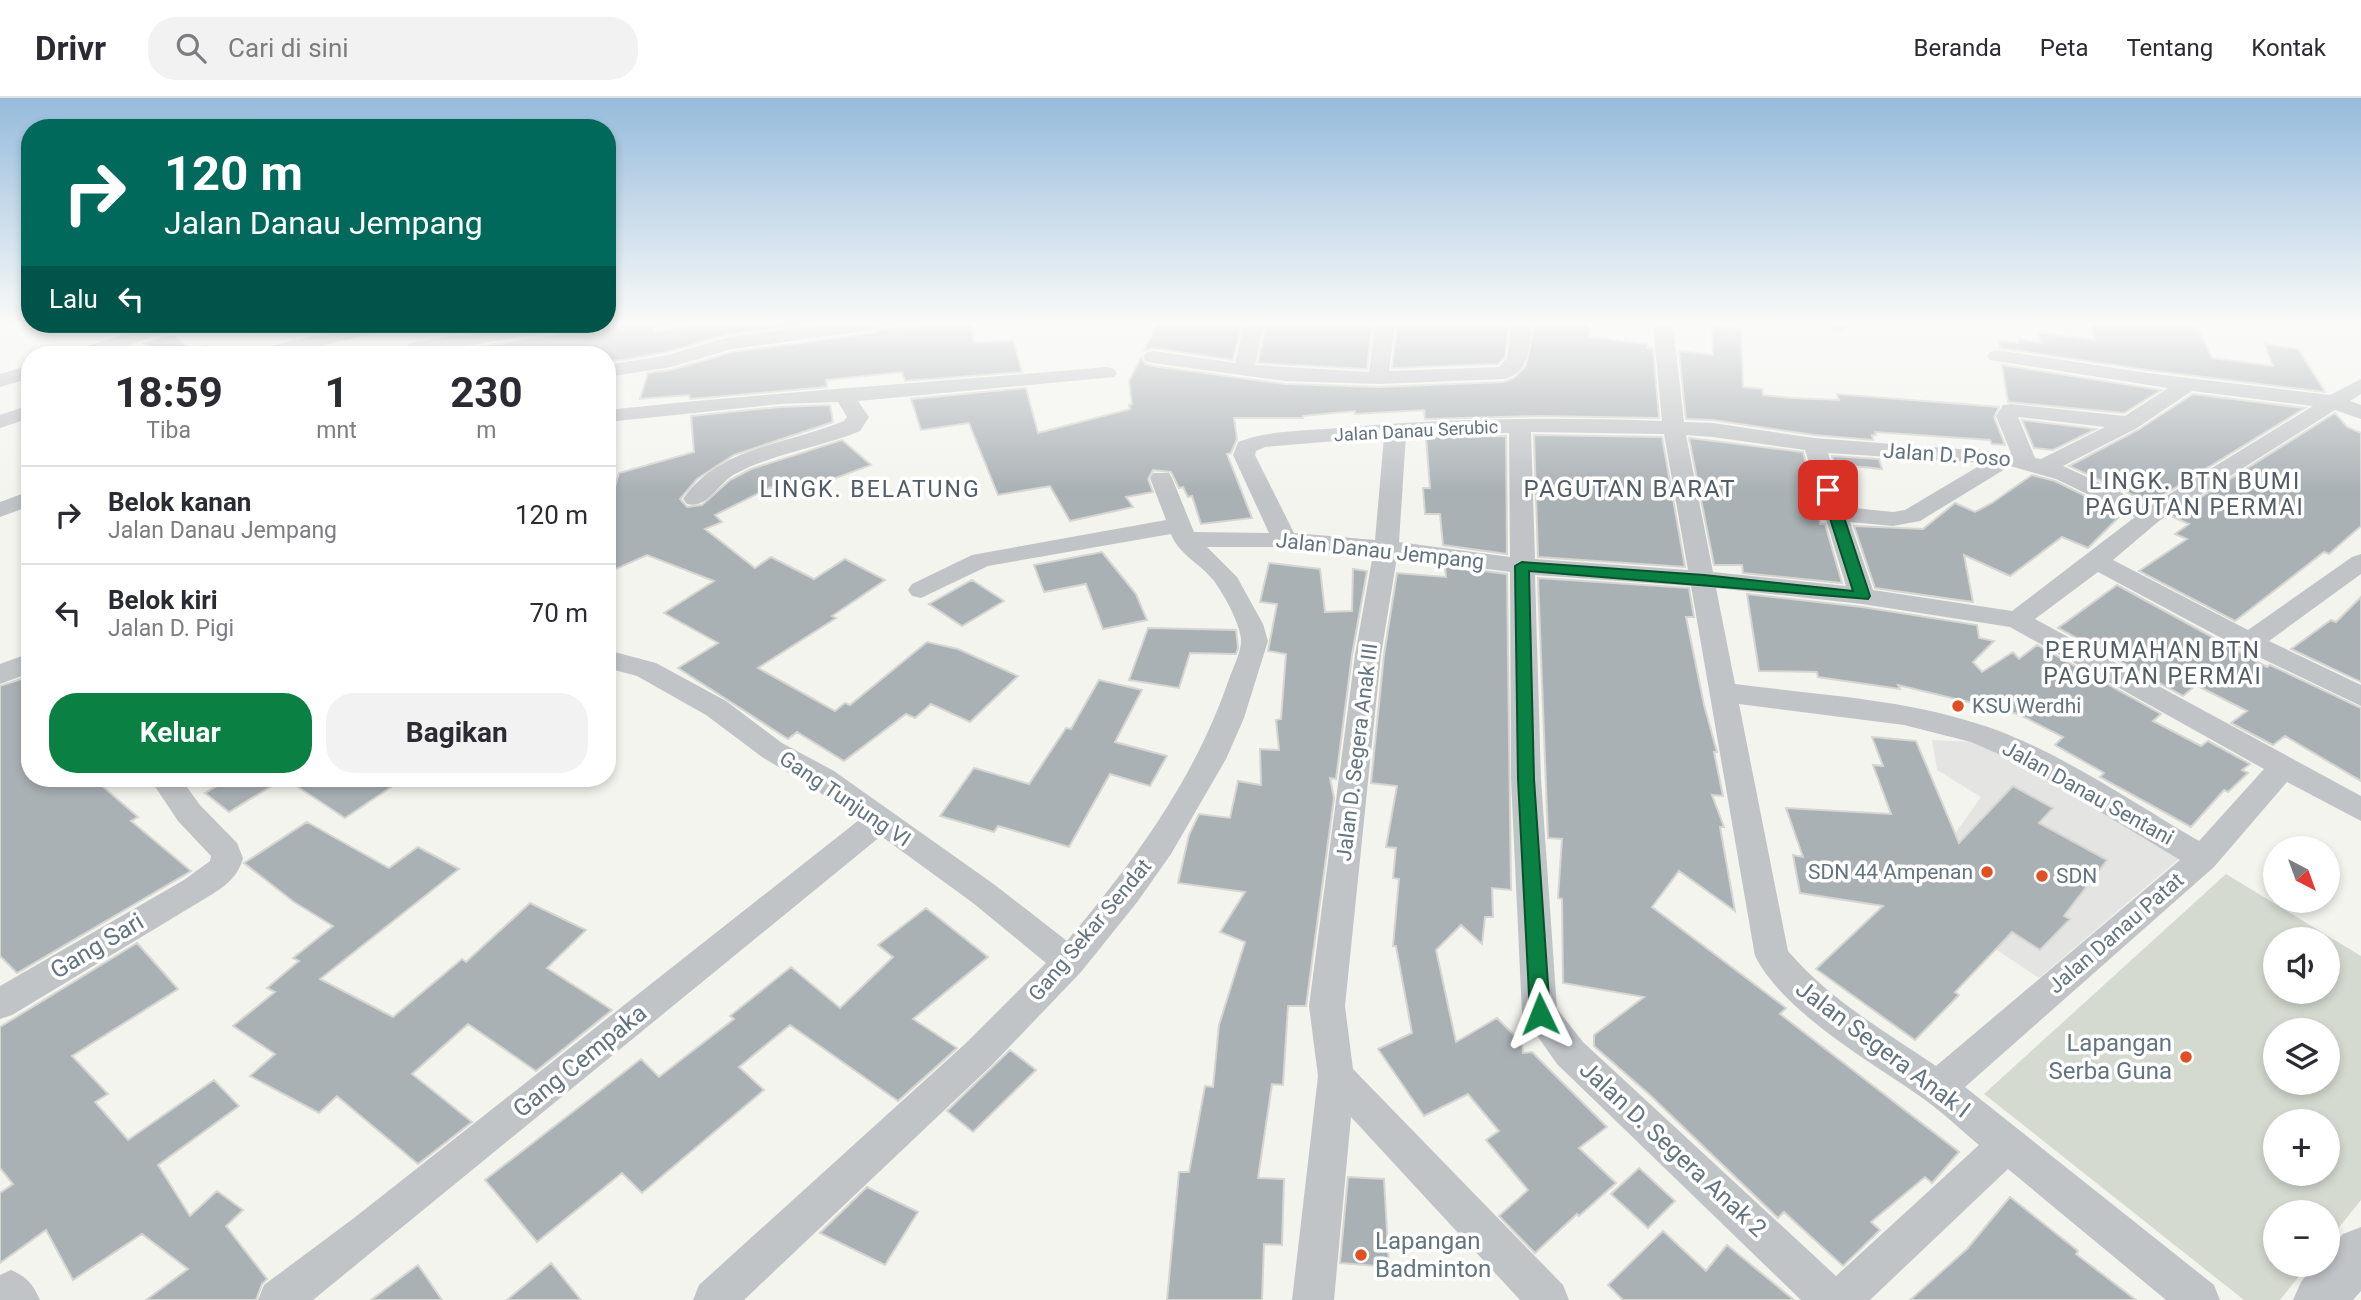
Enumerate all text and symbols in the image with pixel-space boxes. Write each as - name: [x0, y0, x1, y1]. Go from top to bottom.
- search box: [148, 17, 638, 80]
- text: Drivr: [35, 29, 106, 68]
- icon: search: [172, 29, 210, 67]
- text: Cari di sini: [228, 33, 349, 63]
- text: Beranda: [1914, 34, 2002, 62]
- text: Peta: [2040, 34, 2088, 62]
- text: Tentang: [2126, 34, 2213, 62]
- text: Kontak: [2251, 34, 2326, 62]
- text: 120 m: [164, 145, 303, 202]
- icon: right: [49, 147, 140, 238]
- text: Jalan Danau Jempang: [164, 204, 483, 242]
- icon: left: [112, 280, 150, 318]
- text: Lalu: [49, 284, 98, 314]
- text: 18:59: [115, 368, 223, 417]
- text: 1: [324, 368, 349, 417]
- text: 230: [450, 368, 522, 417]
- street label: Jalan Danau Serubic: [1333, 416, 1499, 445]
- text: Tiba: [146, 417, 191, 444]
- text: mnt: [316, 417, 357, 444]
- text: m: [476, 417, 496, 444]
- street label: Jalan D. Poso: [1882, 439, 2012, 471]
- pin: [1798, 460, 1858, 520]
- district label: LINGK. BTN BUMI PAGUTAN PERMAI: [2085, 468, 2305, 521]
- icon: arrive: [1809, 471, 1847, 509]
- district label: PAGUTAN BARAT: [1524, 475, 1736, 503]
- district label: LINGK. BELATUNG: [759, 476, 981, 503]
- text: Belok kanan: [108, 487, 251, 517]
- icon: right: [49, 496, 87, 534]
- text: 120 m: [515, 500, 588, 530]
- text: Jalan Danau Jempang: [108, 517, 337, 544]
- street label: Jalan Danau Jempang: [1275, 528, 1485, 574]
- text: Belok kiri: [108, 585, 218, 615]
- icon: left: [49, 594, 87, 632]
- text: 70 m: [530, 598, 588, 628]
- text: Jalan D. Pigi: [108, 615, 234, 642]
- district label: PERUMAHAN BTN PAGUTAN PERMAI: [2043, 637, 2263, 690]
- street label: Jalan D. Segera Anak III: [1332, 642, 1382, 862]
- button: Keluar: [49, 693, 312, 773]
- button: Bagikan: [326, 693, 588, 773]
- place label: KSU Werdhi: [1972, 694, 2081, 718]
- marker: KSU Werdhi: [1950, 698, 1966, 714]
- street label: Jalan Danau Sentani: [1998, 736, 2178, 850]
- street label: Gang Tunjung VI: [775, 746, 915, 852]
- north arrow: [2263, 836, 2340, 914]
- map controls: [2263, 836, 2340, 1277]
- street label: Gang Sekar Sendat: [1024, 854, 1156, 1006]
- place label: SDN 44 Ampenan: [1808, 860, 1973, 884]
- marker: SDN 44 Ampenan: [1979, 864, 1995, 880]
- place label: SDN: [2056, 864, 2097, 888]
- marker: SDN: [2034, 868, 2050, 884]
- street label: Jalan Danau Patat: [2044, 868, 2189, 998]
- street label: Gang Sari: [45, 907, 149, 985]
- button: sound: [2263, 927, 2340, 1004]
- street label: Jalan Segera Anak I: [1790, 974, 1976, 1124]
- position arrow: [1503, 977, 1577, 1051]
- street label: Gang Cempaka: [508, 999, 652, 1123]
- button: layers: [2263, 1018, 2340, 1095]
- place label: Lapangan Serba Guna: [2049, 1029, 2172, 1085]
- marker: Lapangan Serba Guna: [2178, 1049, 2194, 1065]
- street label: Jalan D. Segera Anak 2: [1574, 1055, 1772, 1243]
- button: +: [2263, 1109, 2340, 1186]
- button: −: [2263, 1200, 2340, 1277]
- place label: Lapangan Badminton: [1375, 1227, 1491, 1283]
- marker: Lapangan Badminton: [1353, 1247, 1369, 1263]

